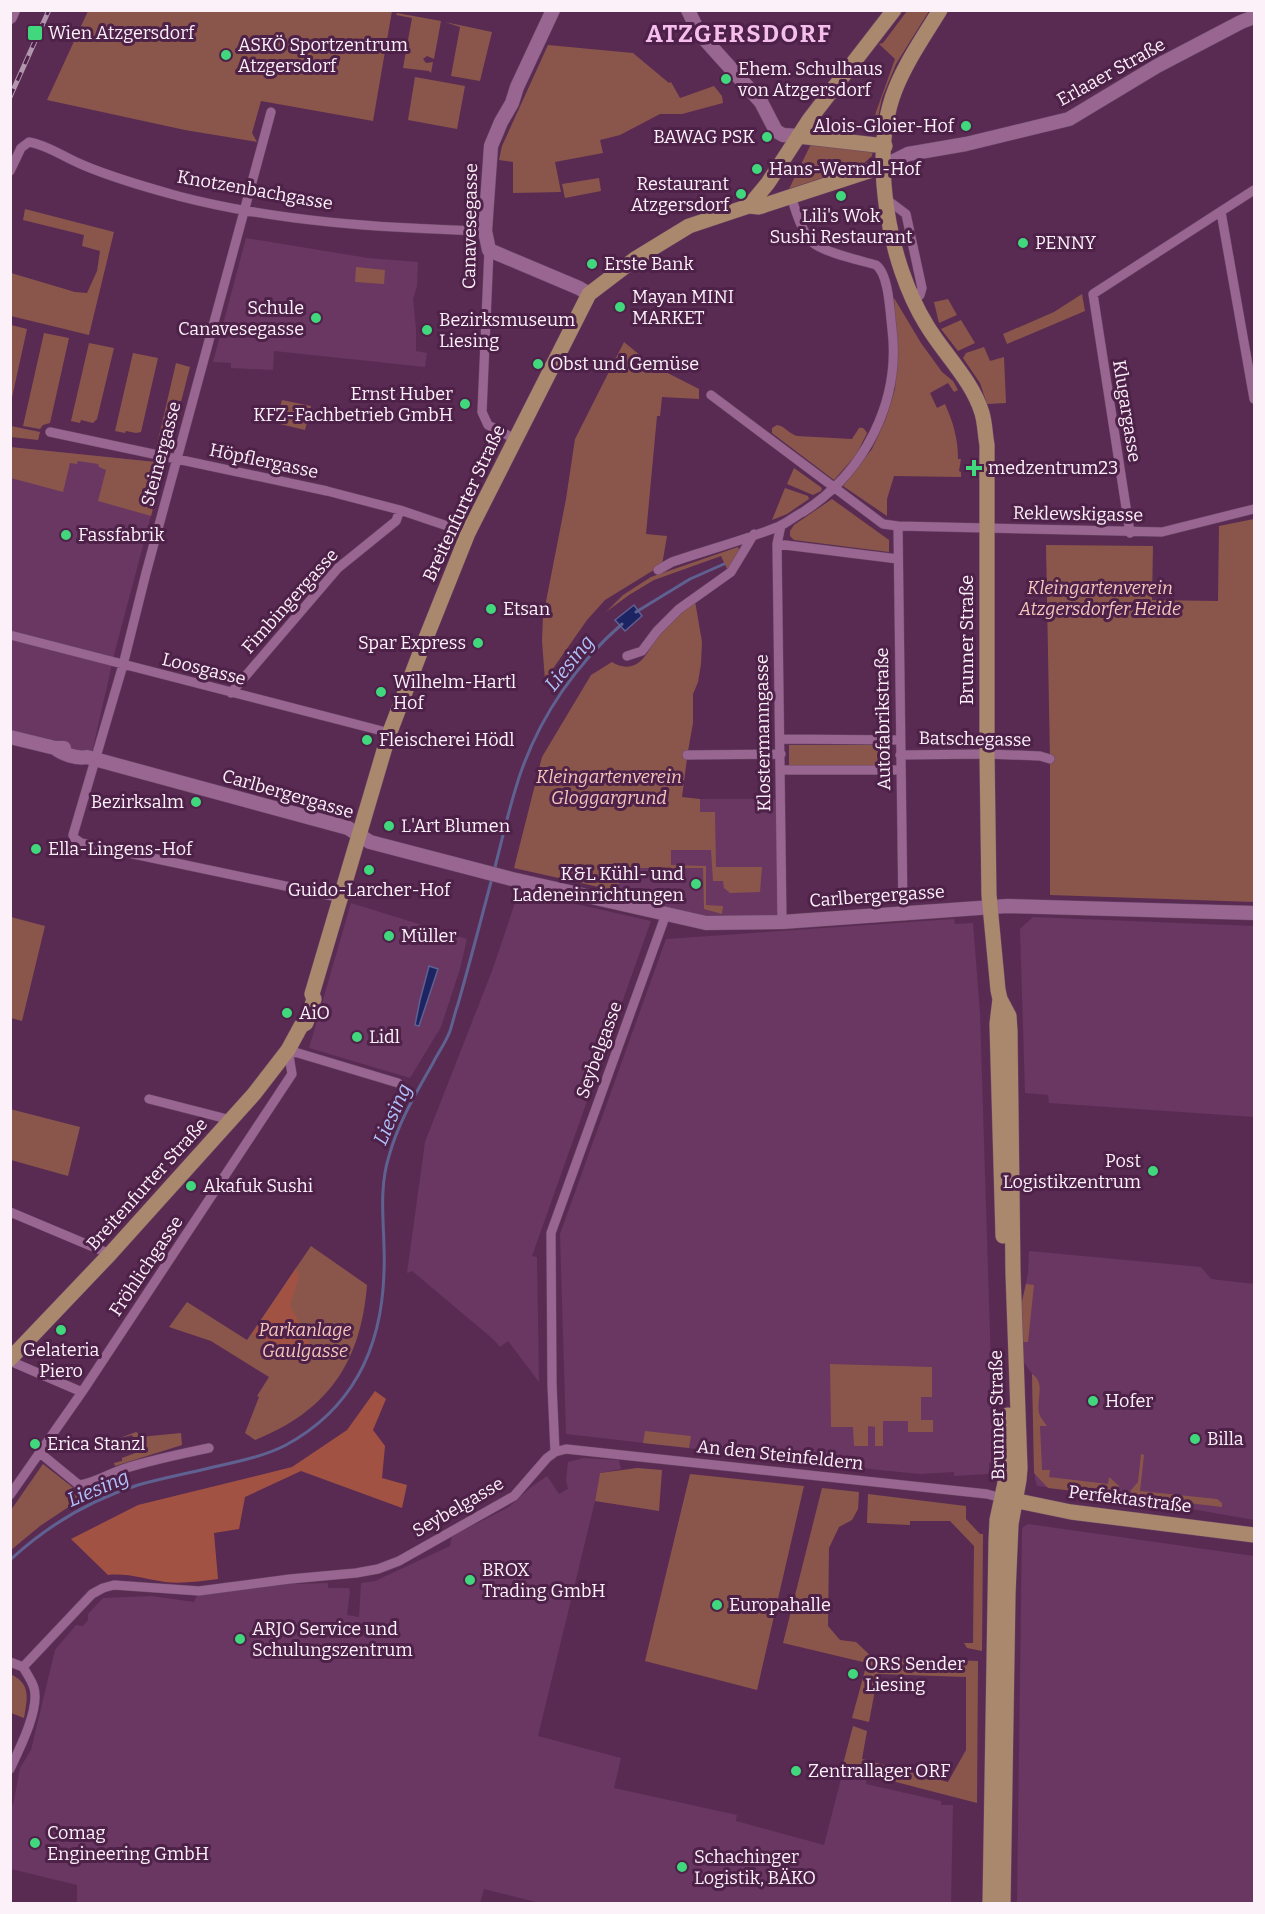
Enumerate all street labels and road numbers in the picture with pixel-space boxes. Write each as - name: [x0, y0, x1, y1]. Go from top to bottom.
- street label: Erlaaer Straße: [1053, 33, 1169, 111]
- street label: Canavesegasse: [458, 163, 482, 289]
- street label: Knotzenbachgasse: [175, 165, 335, 215]
- street label: Klugargasse: [1108, 358, 1146, 464]
- street label: Steinergasse: [136, 399, 186, 509]
- street label: Breitenfurter Straße: [418, 421, 510, 585]
- street label: Höpflergasse: [207, 439, 321, 483]
- street label: Reklewskigasse: [1013, 502, 1143, 526]
- street label: Fimbingergasse: [237, 544, 343, 658]
- street label: Brunner Straße: [956, 575, 978, 705]
- street label: Autofabrikstraße: [871, 647, 895, 791]
- street label: Loosgasse: [160, 648, 248, 690]
- street label: Klostermanngasse: [751, 654, 775, 812]
- street label: Batschegasse: [918, 727, 1032, 751]
- street label: Carlbergergasse: [220, 765, 356, 823]
- street label: Carlbergergasse: [809, 880, 945, 912]
- street label: Seybelgasse: [571, 999, 627, 1101]
- street label: Breitenfurter Straße: [82, 1113, 212, 1255]
- street label: Fröhlichgasse: [104, 1212, 188, 1320]
- street label: Brunner Straße: [985, 1350, 1009, 1480]
- street label: An den Steinfeldern: [696, 1435, 865, 1475]
- street label: Seybelgasse: [409, 1472, 507, 1542]
- street label: Perfektastraße: [1067, 1481, 1193, 1517]

